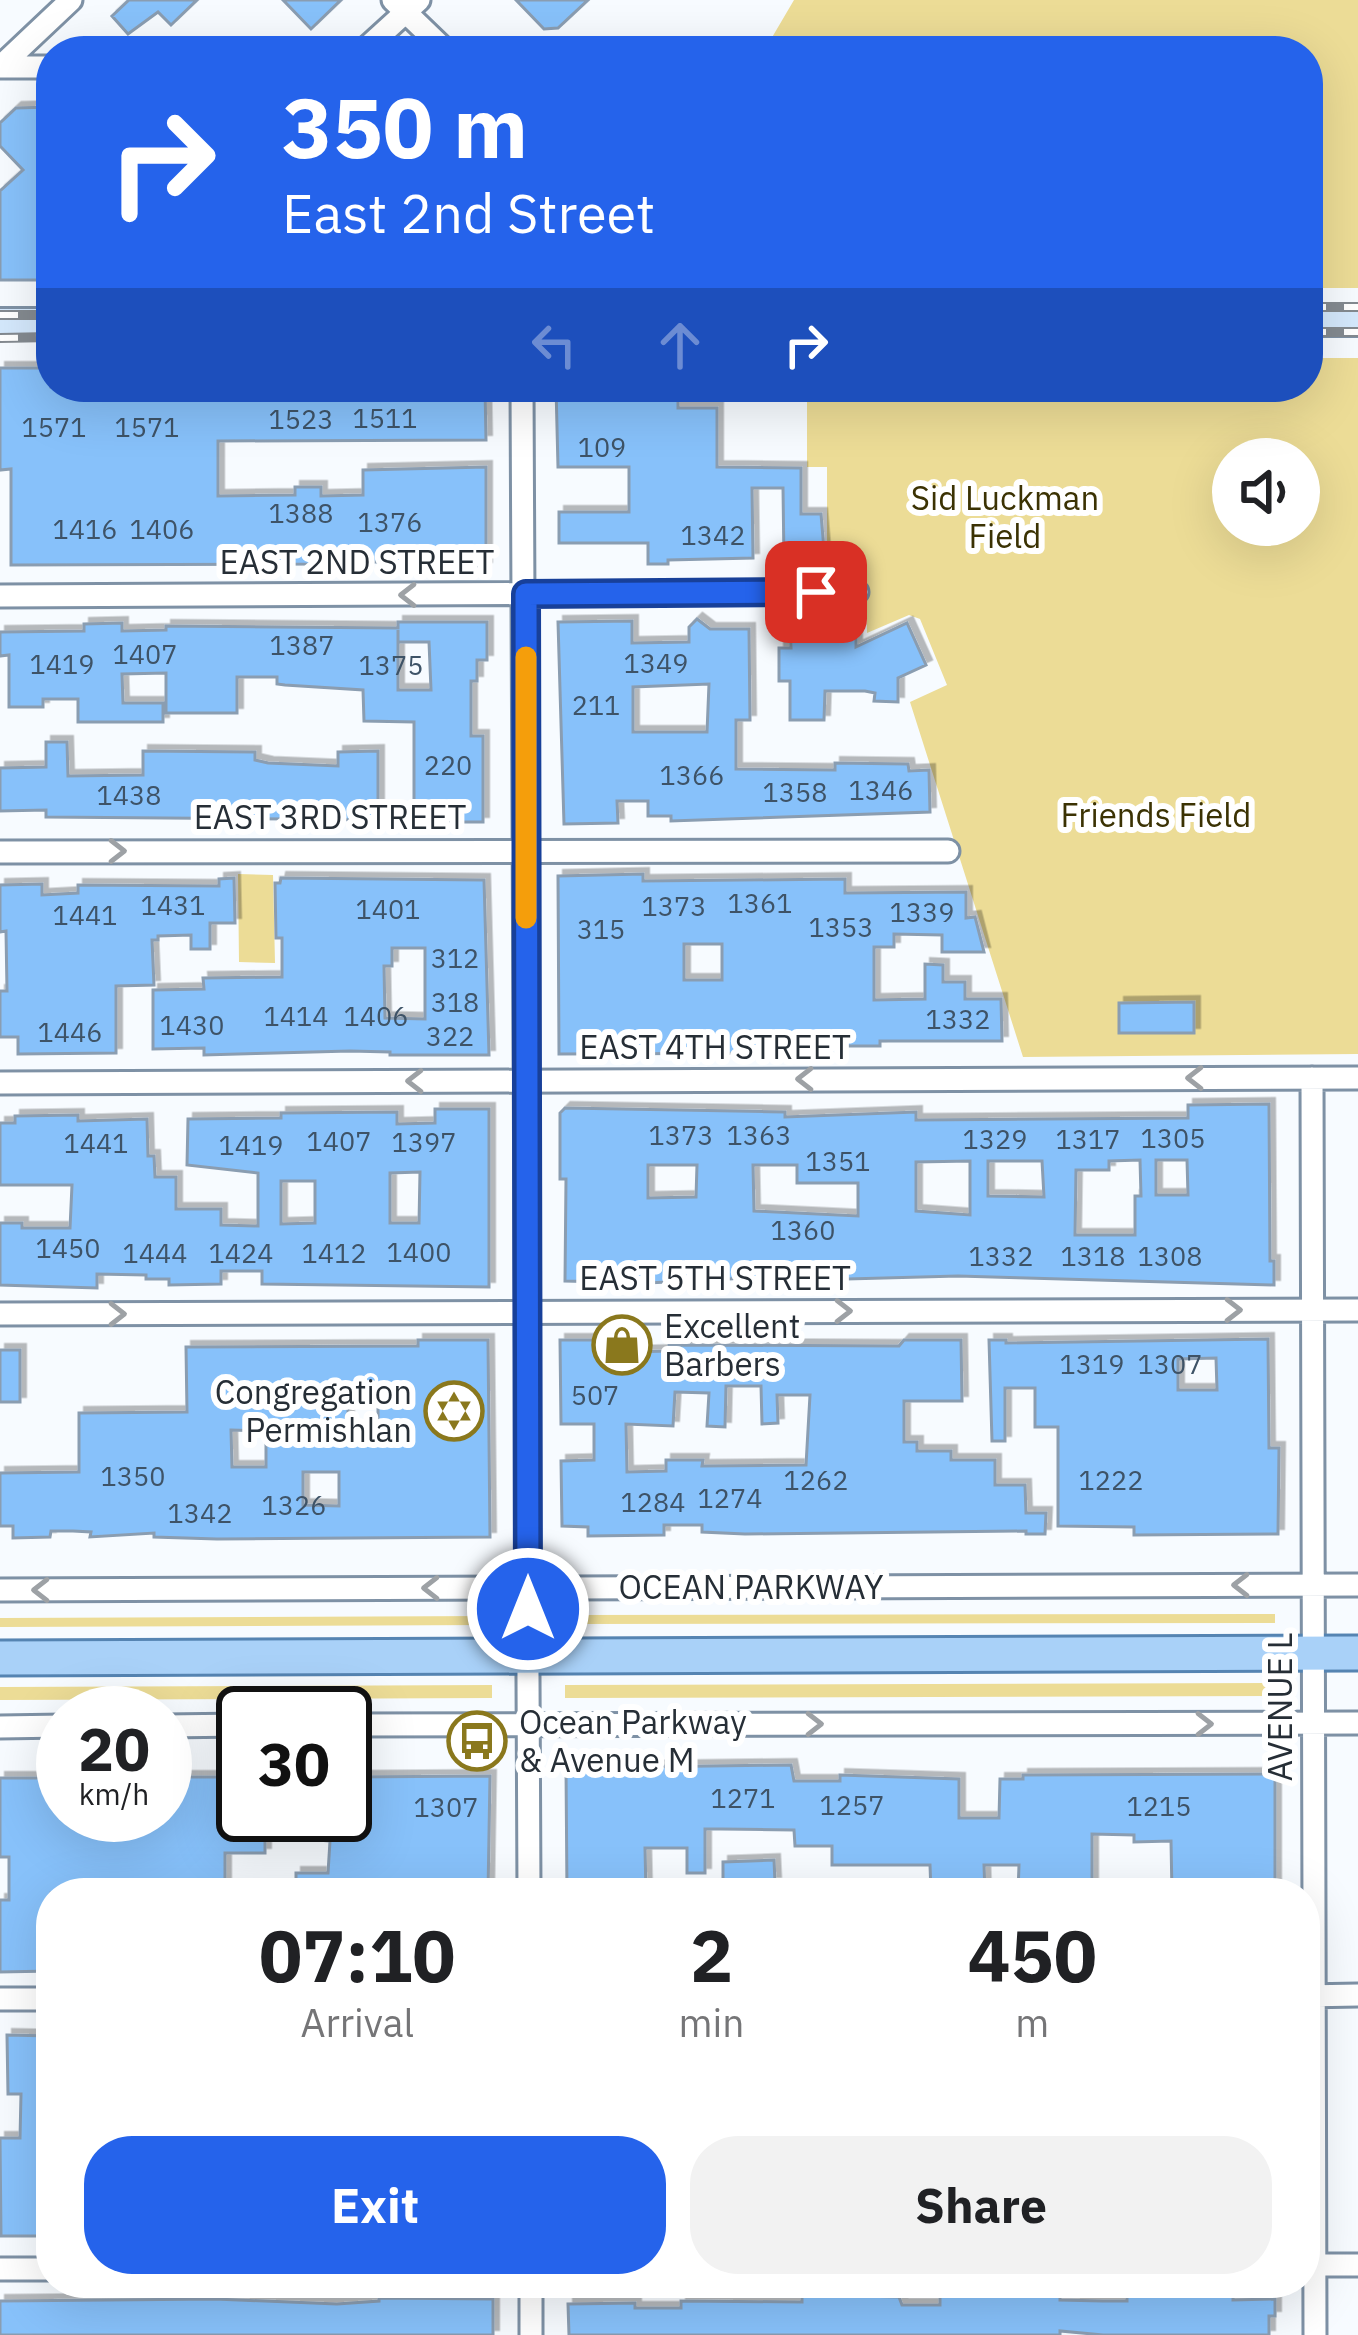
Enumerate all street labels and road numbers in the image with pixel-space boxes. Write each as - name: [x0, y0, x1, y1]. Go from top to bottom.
- street label: EAST 2ND STREET: [220, 540, 495, 583]
- street label: EAST 3RD STREET: [194, 795, 466, 838]
- street label: EAST 4TH STREET: [579, 1025, 851, 1068]
- street label: EAST 5TH STREET: [579, 1256, 851, 1299]
- street label: OCEAN PARKWAY: [619, 1565, 884, 1608]
- street label: AVENUE L: [1258, 1633, 1301, 1781]

